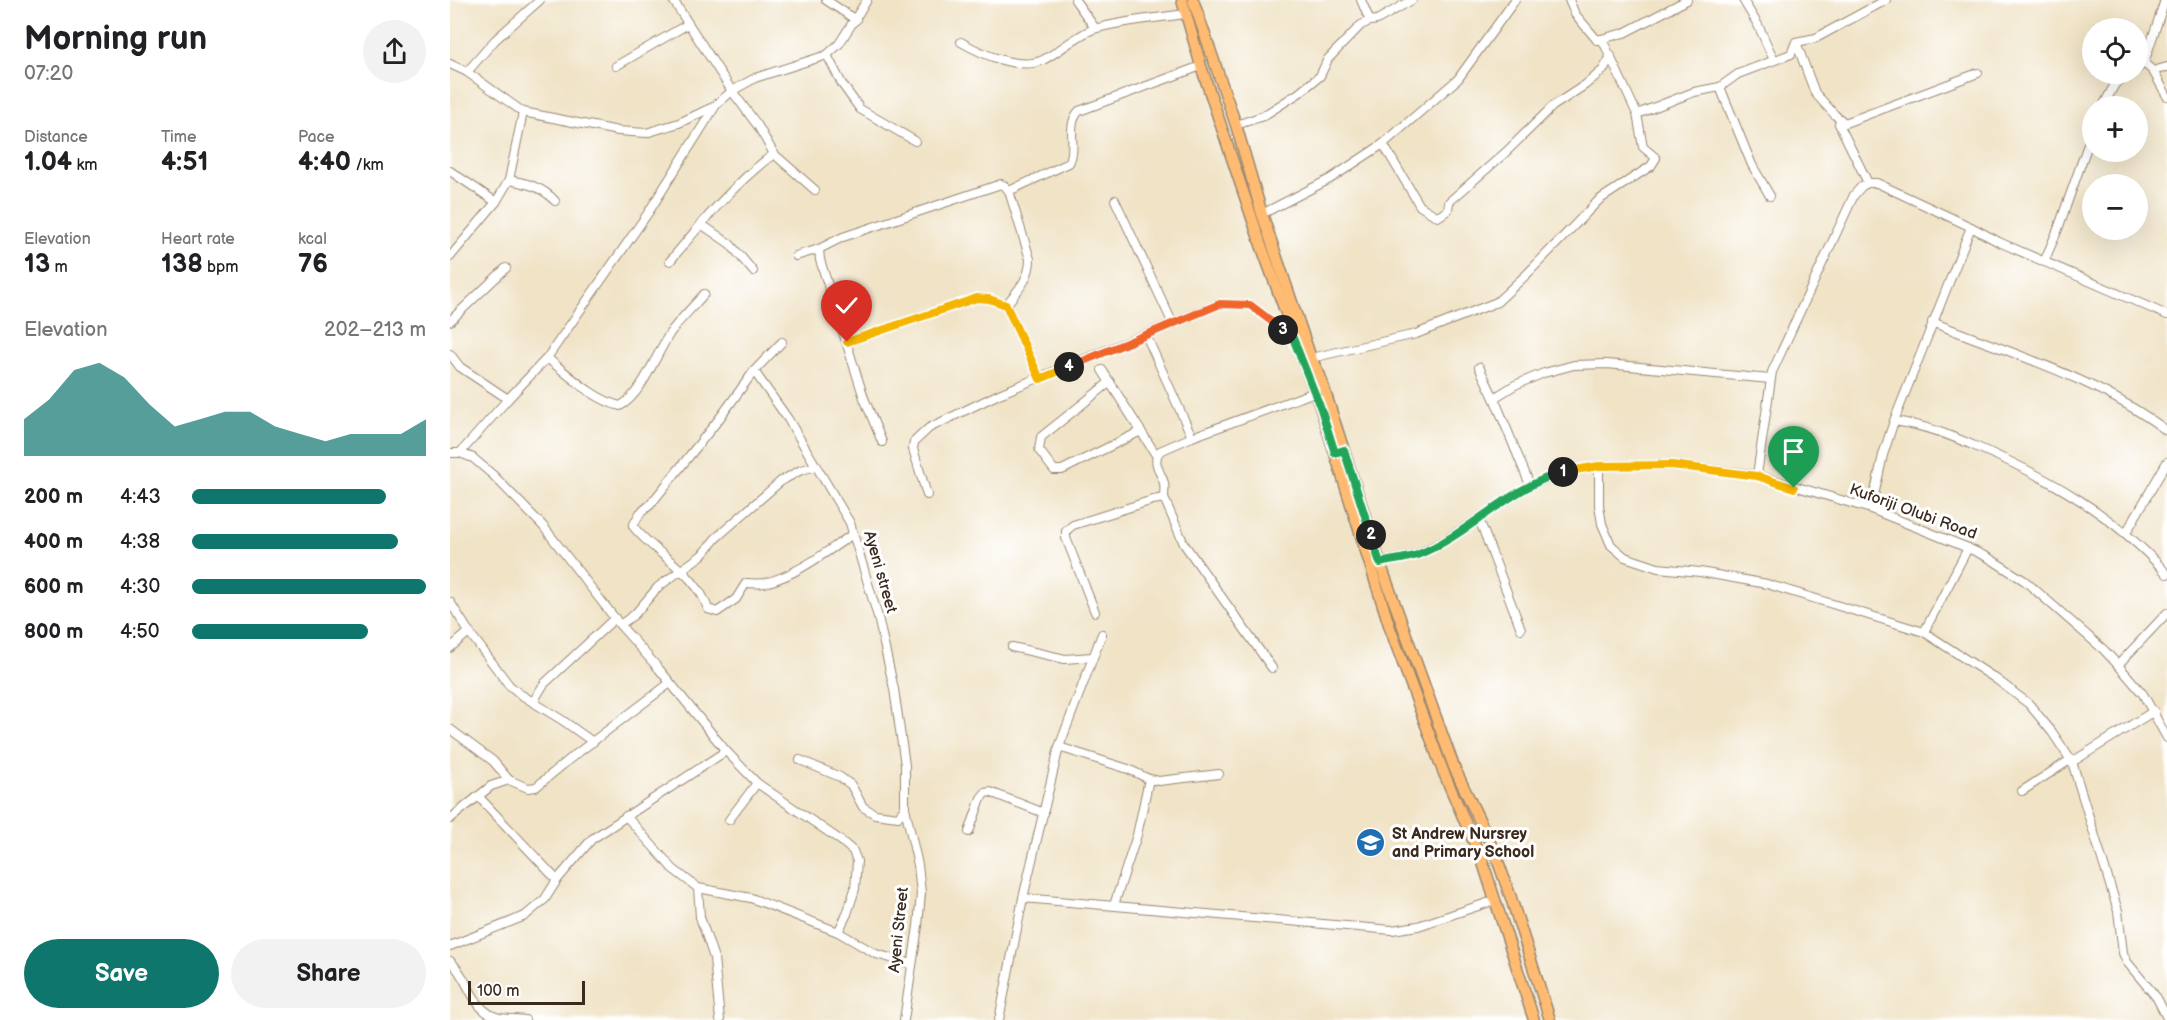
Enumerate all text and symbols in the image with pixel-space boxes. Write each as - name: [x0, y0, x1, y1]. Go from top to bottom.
- map controls: [2082, 18, 2148, 240]
- button: locate: [2082, 18, 2148, 84]
- text: Morning run: [24, 19, 207, 59]
- button: share: [363, 20, 426, 83]
- text: 07:20: [24, 62, 73, 86]
- button: +: [2082, 96, 2148, 162]
- text: Distance: [24, 128, 88, 147]
- text: Time: [161, 128, 196, 147]
- text: Pace: [298, 128, 334, 147]
- text: 1.04: [24, 147, 72, 178]
- text: 4:51: [161, 147, 209, 178]
- text: 4:40: [298, 147, 351, 178]
- text: km: [72, 156, 98, 175]
- text: /km: [351, 156, 384, 175]
- button: −: [2082, 174, 2148, 240]
- text: Elevation: [24, 230, 91, 249]
- text: Heart rate: [161, 230, 235, 249]
- text: kcal: [298, 230, 327, 249]
- text: 13: [24, 249, 50, 280]
- text: 138: [161, 249, 203, 280]
- text: 76: [298, 249, 328, 280]
- text: m: [50, 258, 68, 277]
- text: bpm: [203, 258, 239, 277]
- pin: [821, 280, 872, 342]
- icon: check: [830, 289, 863, 322]
- pin: 3: [1268, 315, 1298, 345]
- text: Elevation: [24, 318, 107, 342]
- text: 202–213 m: [324, 318, 426, 342]
- text: 3: [1278, 320, 1288, 339]
- pin: 4: [1054, 352, 1084, 382]
- text: 4: [1064, 357, 1074, 376]
- pin: [1768, 426, 1819, 488]
- icon: arrive: [1777, 435, 1810, 468]
- pin: 1: [1548, 457, 1578, 487]
- text: 1: [1560, 462, 1566, 481]
- street label: Kuforiji Olubi Road: [1847, 480, 1979, 544]
- text: 200 m: [24, 485, 83, 509]
- text: 4:43: [120, 485, 161, 509]
- pin: 2: [1356, 520, 1386, 550]
- text: 2: [1366, 525, 1376, 544]
- street label: Ayeni street: [859, 529, 901, 615]
- text: 400 m: [24, 530, 83, 554]
- text: 4:38: [120, 530, 160, 554]
- text: 600 m: [24, 575, 84, 599]
- text: 4:30: [120, 575, 160, 599]
- text: 800 m: [24, 620, 83, 644]
- text: 4:50: [120, 620, 159, 644]
- place label: St Andrew Nursrey and Primary School: [1392, 825, 1534, 862]
- school or university icon: St Andrew Nursrey and Primary School: [1355, 827, 1387, 859]
- street label: Ayeni Street: [885, 886, 913, 974]
- button: Save: [24, 939, 219, 1008]
- button: Share: [231, 939, 426, 1008]
- scale bar: [468, 978, 585, 1006]
- text: 100 m: [477, 982, 520, 1001]

